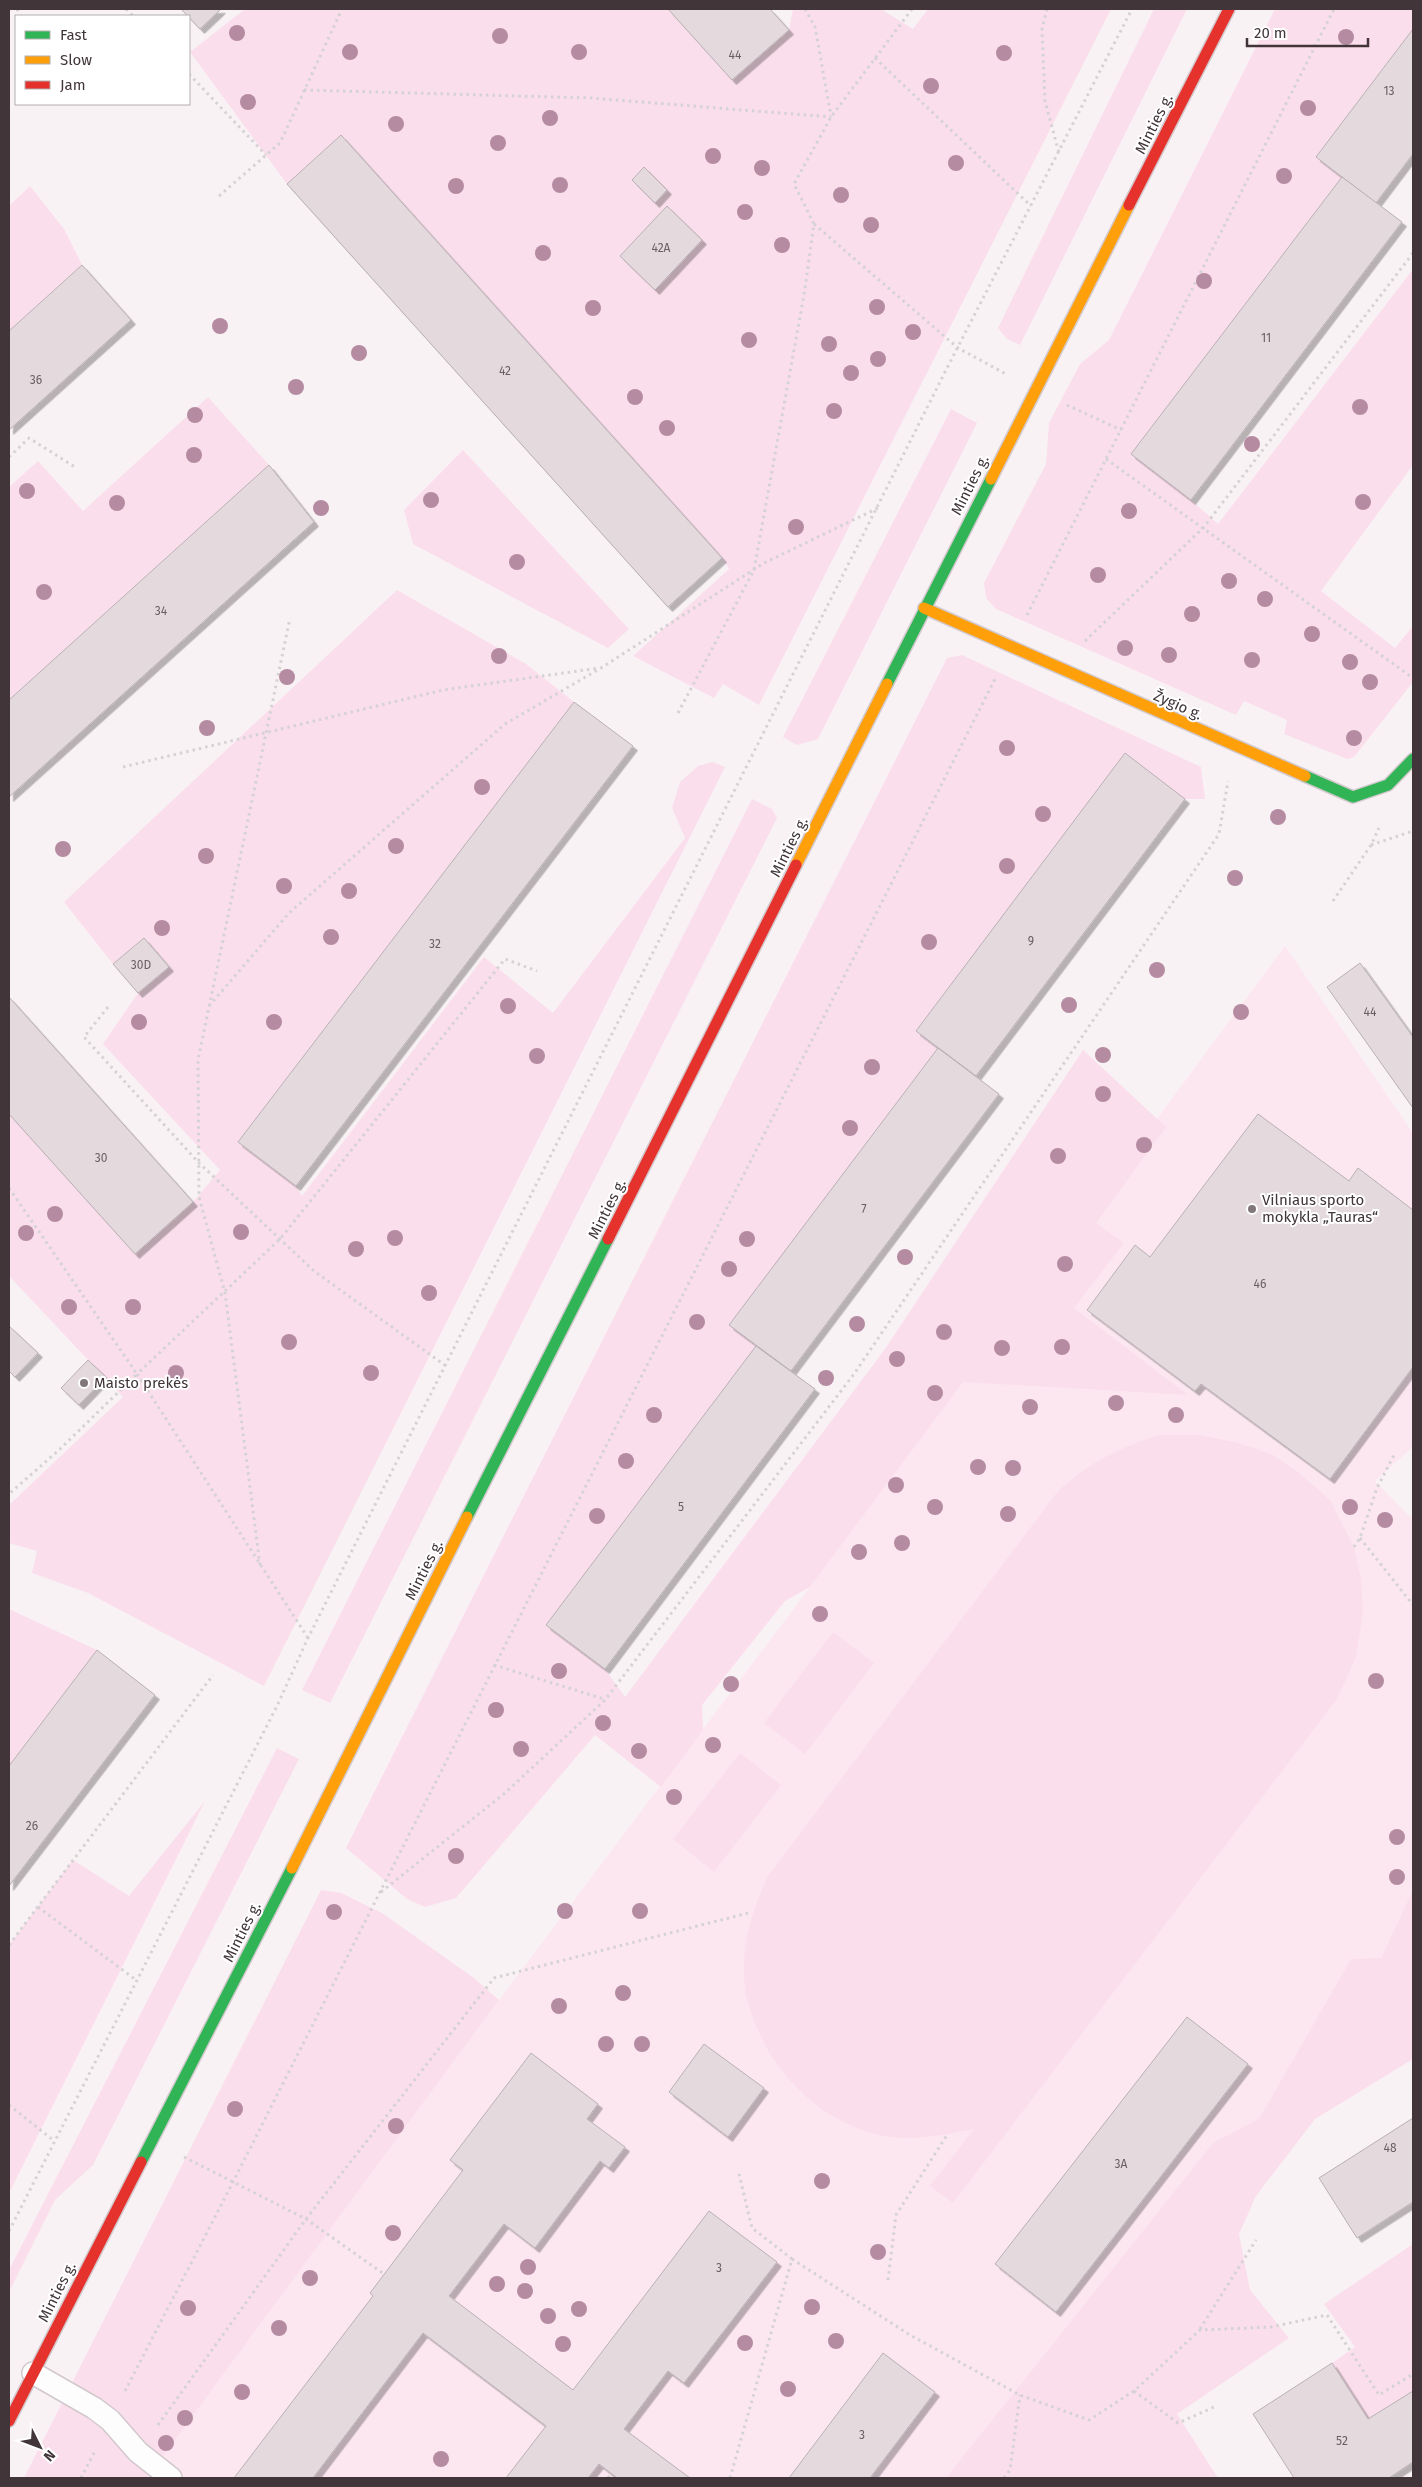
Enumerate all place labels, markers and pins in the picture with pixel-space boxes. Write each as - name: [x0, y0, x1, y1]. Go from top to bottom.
- place label: Vilniaus sporto mokykla „Tauras“: [1262, 1191, 1378, 1226]
- marker: Vilniaus sporto mokykla „Tauras“: [1246, 1203, 1258, 1215]
- place label: Maisto prekės: [94, 1374, 188, 1392]
- marker: Maisto prekės: [78, 1377, 90, 1389]

